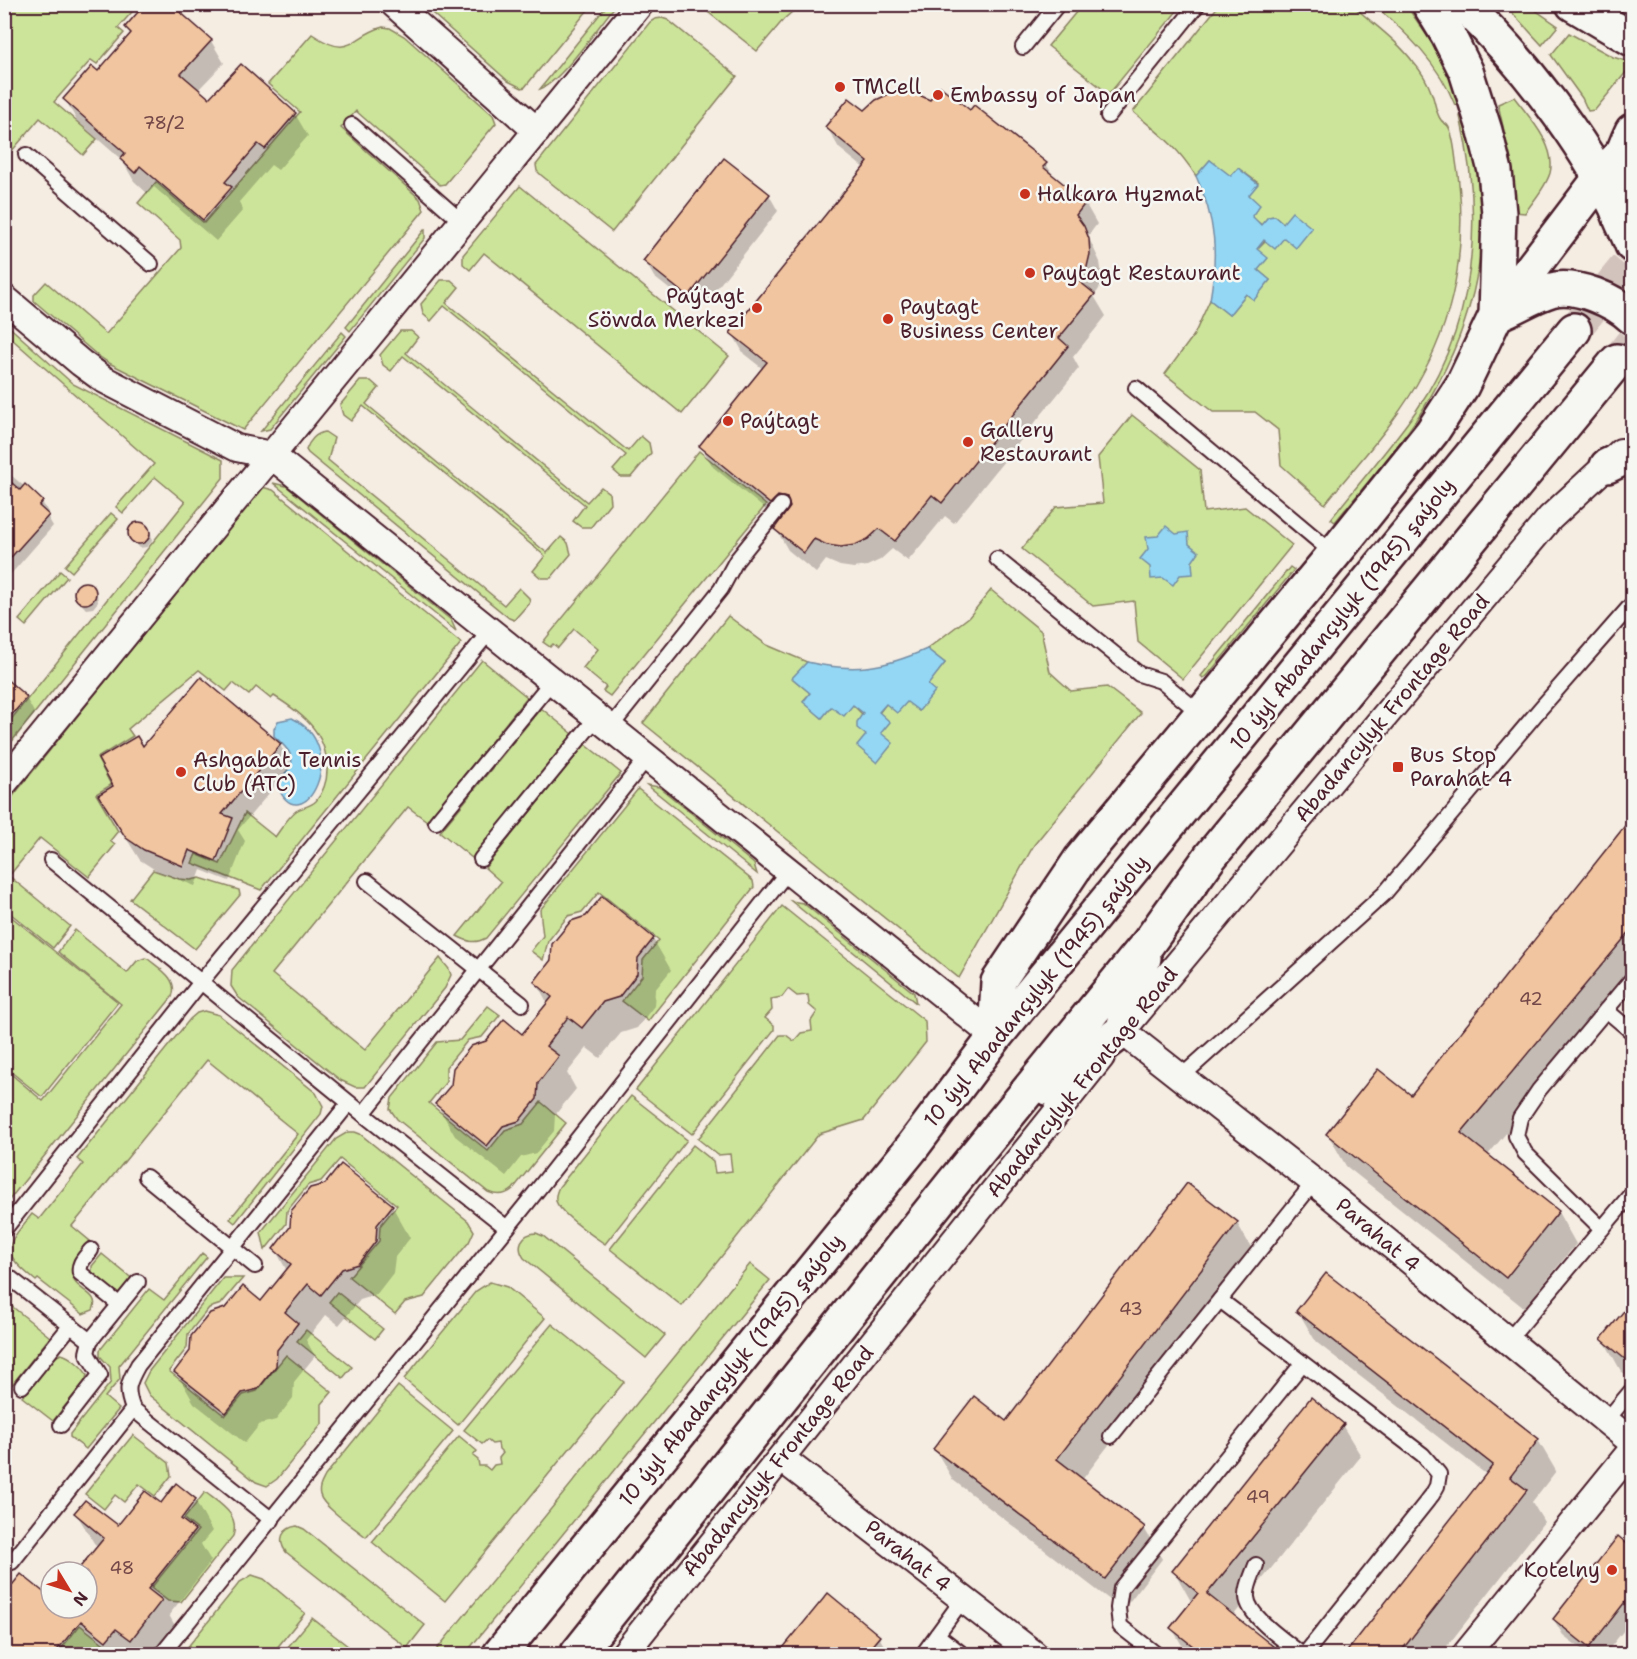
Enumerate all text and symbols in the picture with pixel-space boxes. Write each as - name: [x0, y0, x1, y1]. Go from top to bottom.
- place label: TMCell: [852, 73, 922, 101]
- marker: TMCell: [833, 80, 847, 94]
- place label: Embassy of Japan: [950, 81, 1136, 109]
- marker: Embassy of Japan: [931, 88, 945, 102]
- house number: 78/2: [143, 111, 185, 135]
- place label: Halkara Hyzmat: [1037, 180, 1204, 208]
- marker: Halkara Hyzmat: [1018, 187, 1032, 201]
- place label: Paytagt Restaurant: [1042, 259, 1241, 287]
- marker: Paytagt Restaurant: [1023, 266, 1037, 280]
- place label: Paýtagt Söwda Merkezi: [588, 282, 745, 334]
- place label: Paytagt Business Center: [900, 293, 1058, 345]
- marker: Paýtagt Söwda Merkezi: [750, 301, 764, 315]
- marker: Paytagt Business Center: [881, 312, 895, 326]
- place label: Paýtagt: [740, 407, 819, 435]
- marker: Paýtagt: [721, 414, 735, 428]
- place label: Gallery Restaurant: [980, 416, 1092, 468]
- marker: Gallery Restaurant: [961, 435, 975, 449]
- street label: 10 ýyl Abadançylyk (1945) şaýoly: [1223, 472, 1461, 756]
- street label: Abadancylyk Frontage Road: [1288, 588, 1496, 828]
- place label: Bus Stop Parahat 4: [1410, 741, 1512, 793]
- place label: Ashgabat Tennis Club (ATC): [193, 746, 362, 798]
- marker: Bus Stop Parahat 4: [1391, 760, 1405, 774]
- marker: Ashgabat Tennis Club (ATC): [174, 765, 188, 779]
- street label: 10 ýyl Abadançylyk (1945) şaýoly: [917, 849, 1155, 1133]
- street label: Abadancylyk Frontage Road: [980, 961, 1184, 1203]
- house number: 42: [1519, 987, 1543, 1011]
- street label: Parahat 4: [1330, 1191, 1426, 1279]
- street label: 10 ýyl Abadançylyk (1945) şaýoly: [612, 1228, 850, 1512]
- house number: 43: [1119, 1297, 1143, 1321]
- street label: Abadancylyk Frontage Road: [676, 1340, 880, 1582]
- house number: 49: [1246, 1485, 1270, 1509]
- street label: Parahat 4: [859, 1514, 957, 1598]
- house number: 48: [110, 1556, 134, 1580]
- place label: Kotelny: [1524, 1556, 1600, 1584]
- north arrow: [39, 1560, 99, 1620]
- marker: Kotelny: [1605, 1563, 1619, 1577]
- text: N: [68, 1587, 93, 1610]

